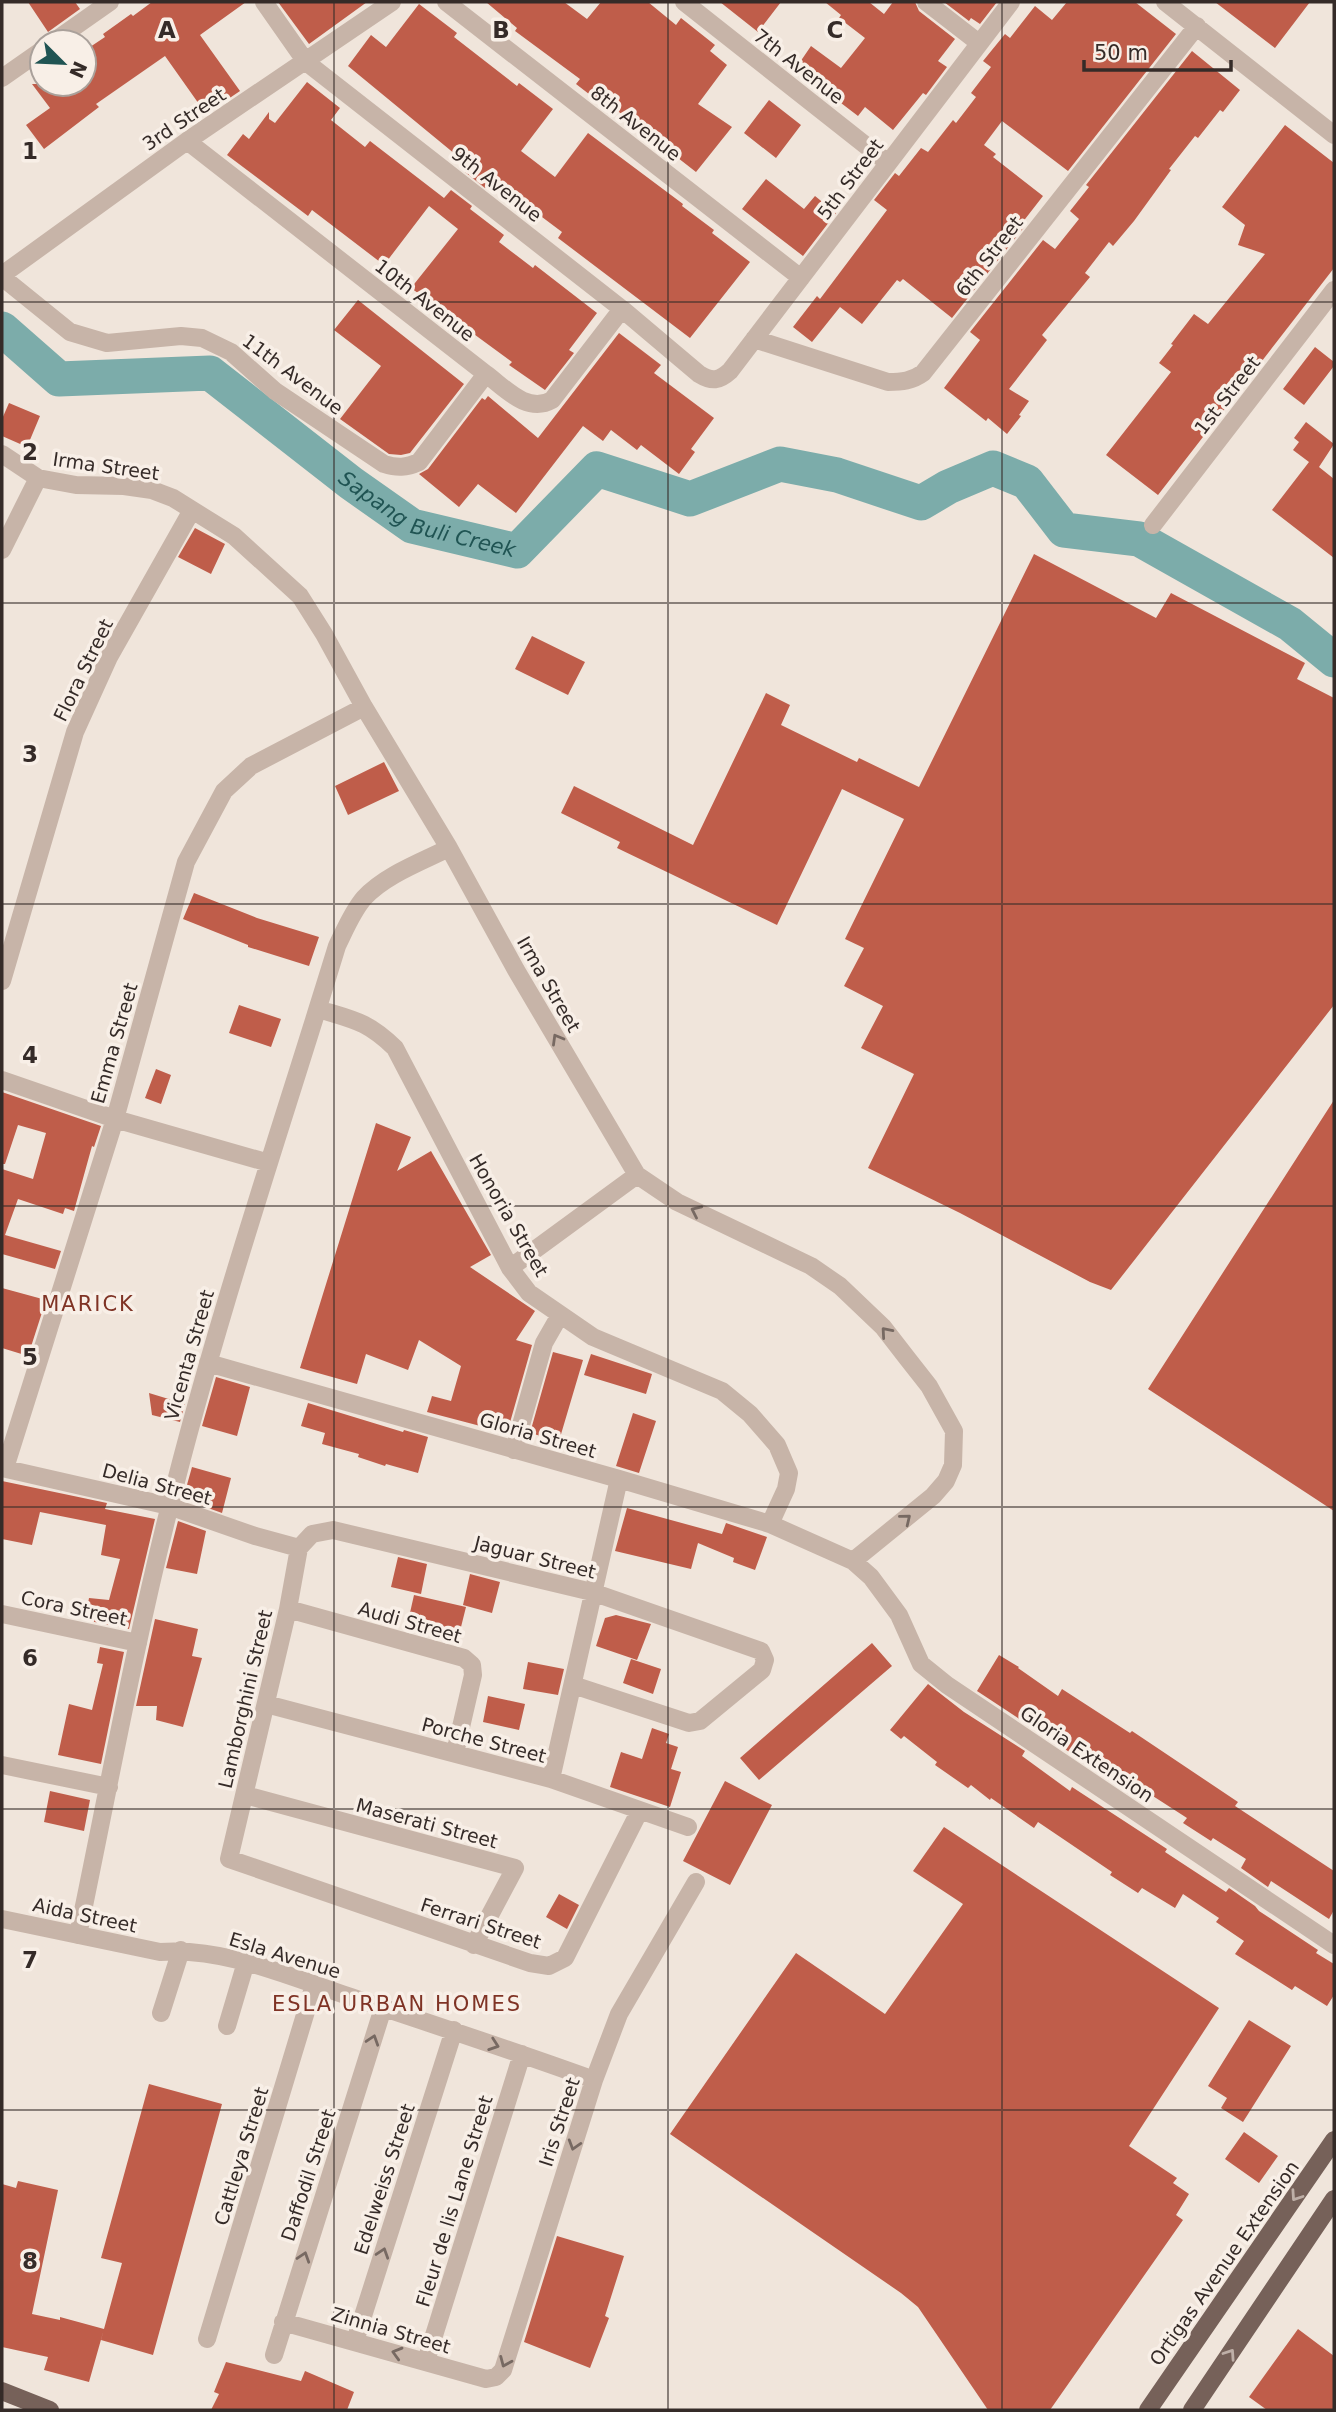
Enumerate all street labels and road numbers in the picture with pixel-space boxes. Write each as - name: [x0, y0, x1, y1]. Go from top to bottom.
- street label: 7th Avenue: [750, 24, 848, 108]
- street label: 8th Avenue: [587, 81, 685, 165]
- street label: 3rd Street: [138, 83, 230, 155]
- street label: 5th Street: [813, 134, 887, 224]
- street label: 9th Avenue: [448, 142, 546, 226]
- street label: 6th Street: [951, 212, 1027, 300]
- street label: 10th Avenue: [371, 254, 479, 346]
- street label: 11th Avenue: [238, 329, 348, 419]
- street label: 1st Street: [1190, 351, 1264, 439]
- street label: Irma Street: [51, 448, 161, 484]
- street label: Flora Street: [49, 615, 117, 725]
- street label: Irma Street: [513, 932, 585, 1036]
- street label: Emma Street: [86, 980, 142, 1106]
- street label: Honoria Street: [465, 1150, 553, 1280]
- street label: Vicenta Street: [160, 1287, 218, 1423]
- street label: Gloria Street: [477, 1408, 599, 1462]
- street label: Delia Street: [100, 1459, 214, 1509]
- street label: Jaguar Street: [471, 1531, 598, 1583]
- street label: Cora Street: [19, 1586, 129, 1630]
- street label: Audi Street: [356, 1597, 464, 1647]
- street label: Lamborghini Street: [214, 1608, 276, 1790]
- street label: Gloria Extension: [1016, 1701, 1158, 1807]
- street label: Porche Street: [419, 1713, 549, 1767]
- street label: Maserati Street: [354, 1794, 500, 1852]
- street label: Aida Street: [31, 1893, 139, 1937]
- street label: Ferrari Street: [418, 1893, 544, 1953]
- street label: Esla Avenue: [227, 1928, 343, 1982]
- street label: Iris Street: [534, 2075, 584, 2169]
- street label: Cattleya Street: [210, 2084, 272, 2228]
- street label: Fleur de lis Lane Street: [411, 2093, 497, 2309]
- street label: Edelweiss Street: [349, 2101, 419, 2257]
- street label: Daffodil Street: [276, 2106, 340, 2244]
- street label: Ortigas Avenue Extension: [1145, 2156, 1303, 2370]
- street label: Zinnia Street: [329, 2302, 453, 2358]

